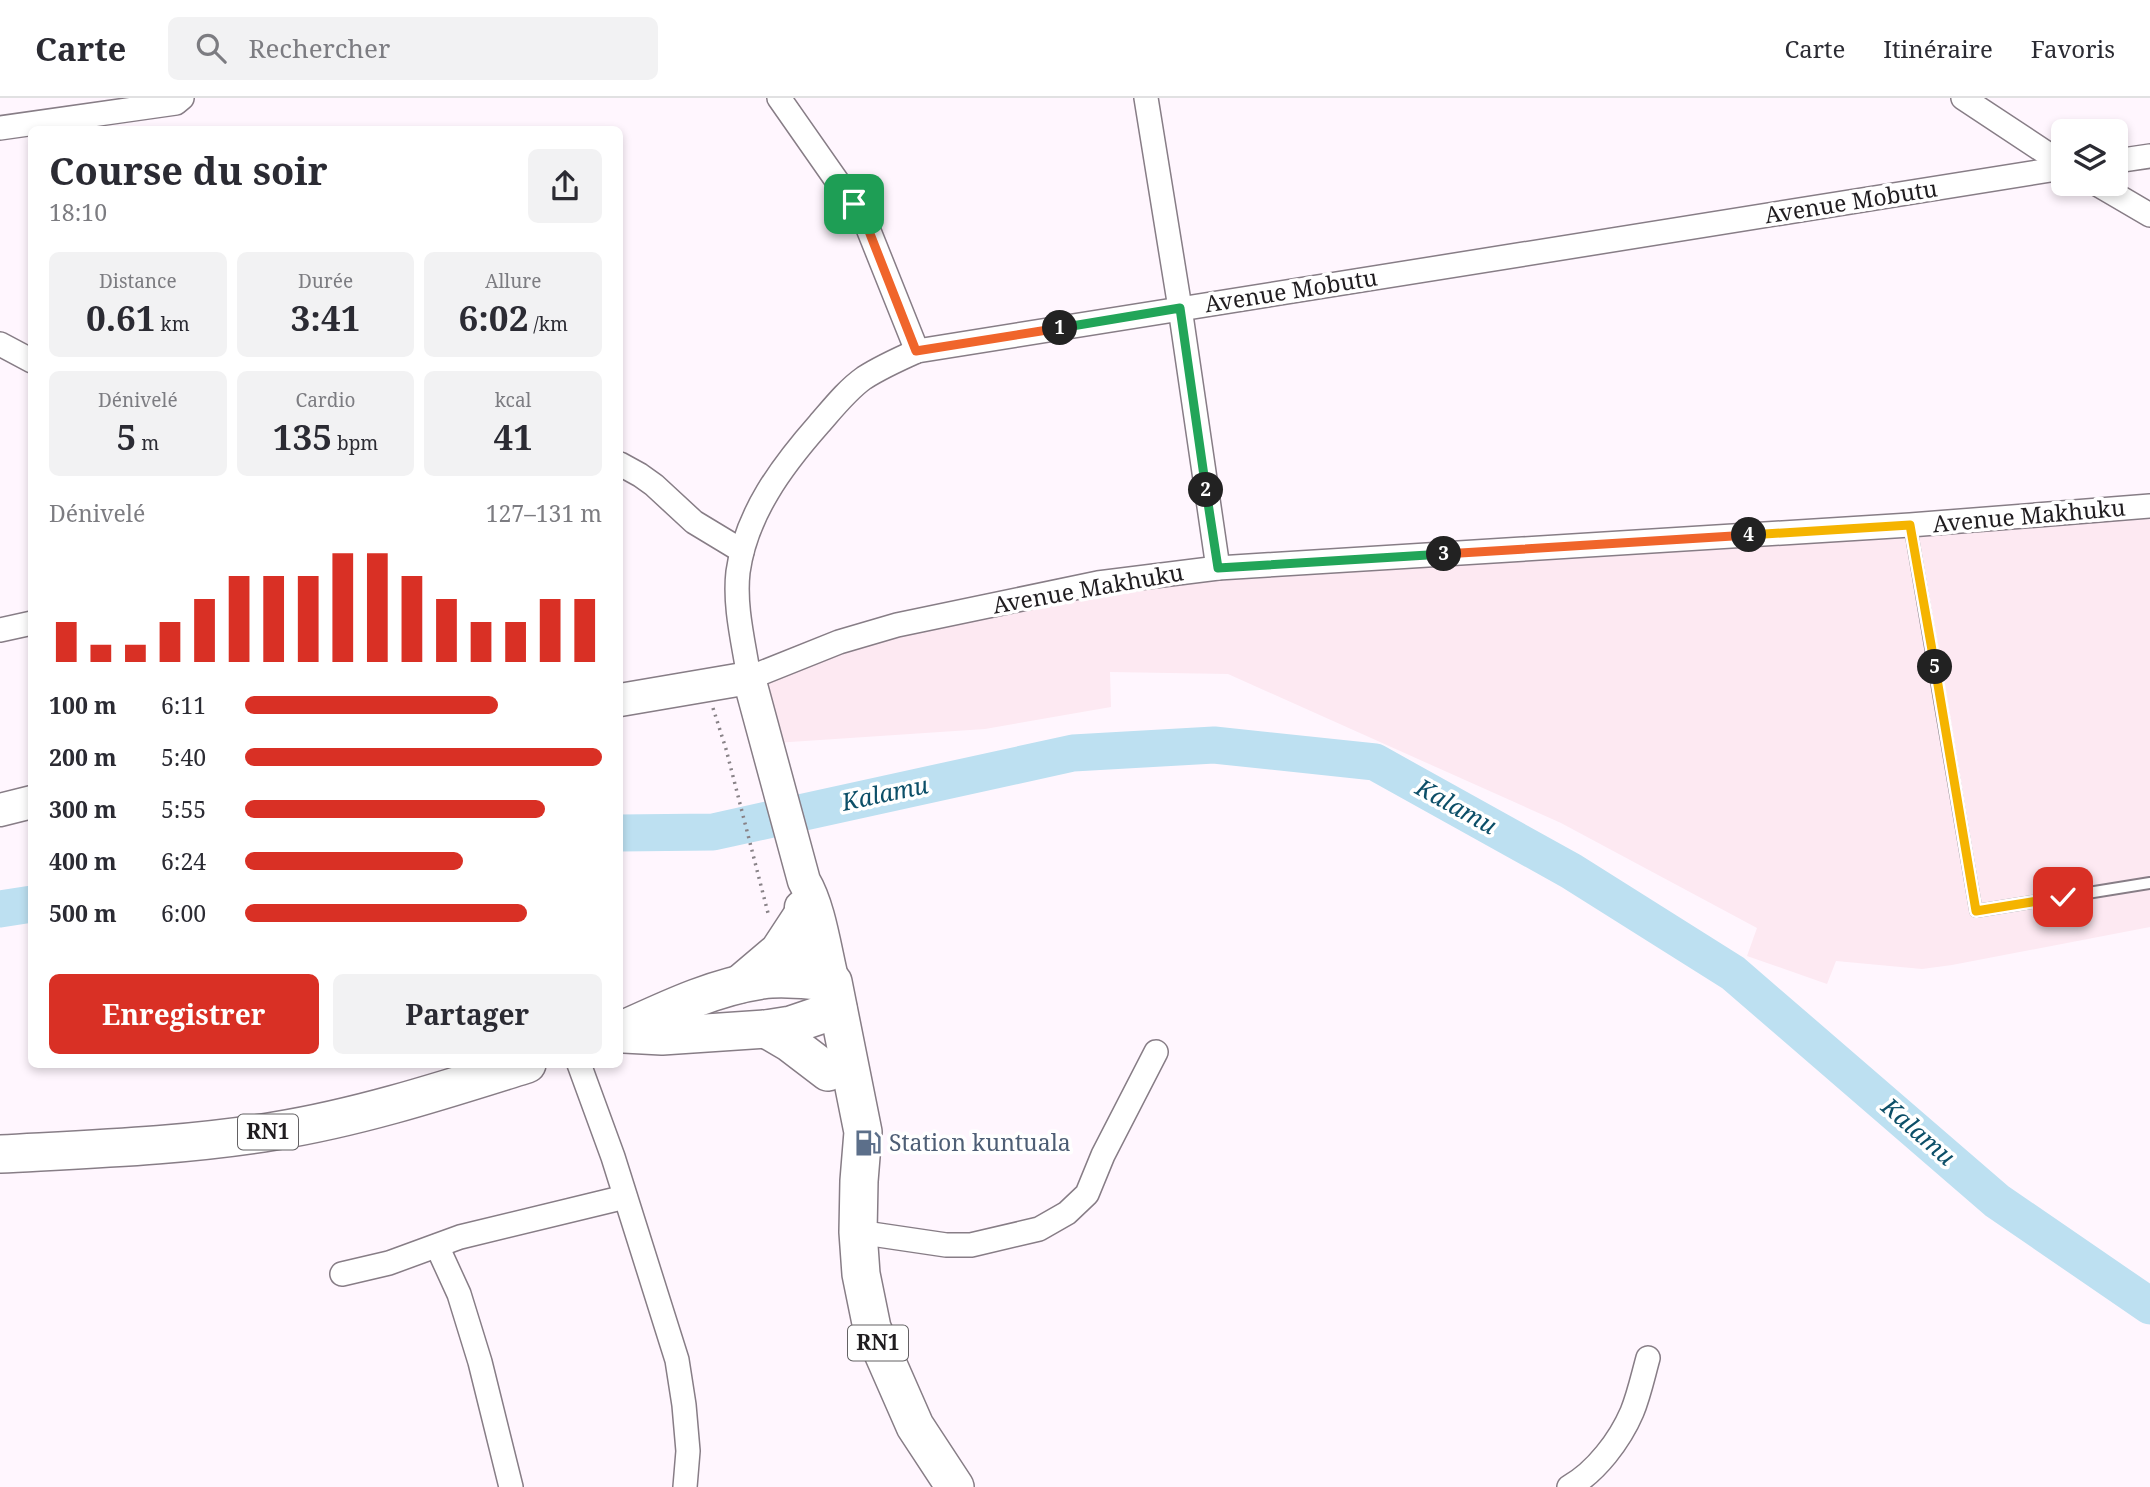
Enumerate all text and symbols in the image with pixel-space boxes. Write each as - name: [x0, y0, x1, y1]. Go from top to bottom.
- search box: [168, 17, 658, 80]
- text: Carte: [35, 26, 126, 71]
- icon: search: [192, 29, 230, 67]
- text: Rechercher: [248, 30, 390, 66]
- text: Carte: [1784, 32, 1845, 65]
- text: Itinéraire: [1883, 32, 1993, 65]
- text: Favoris: [2031, 32, 2115, 65]
- map controls: [2051, 119, 2128, 196]
- button: layers: [2051, 119, 2128, 196]
- text: Course du soir: [49, 144, 328, 196]
- button: share: [528, 149, 602, 223]
- street label: Avenue Mobutu: [1762, 172, 1940, 230]
- pin: [824, 174, 884, 234]
- icon: arrive: [835, 185, 873, 223]
- text: 18:10: [49, 196, 107, 228]
- street label: Avenue Mobutu: [1202, 261, 1380, 319]
- text: Distance: [99, 268, 177, 294]
- text: Durée: [298, 268, 353, 294]
- text: Allure: [485, 268, 541, 294]
- text: 0.61: [86, 294, 156, 341]
- text: 3:41: [291, 294, 360, 341]
- text: 6:02: [458, 294, 528, 341]
- pin: 1: [1042, 310, 1078, 345]
- text: km: [156, 311, 190, 337]
- text: /km: [528, 311, 568, 337]
- text: 1: [1054, 314, 1065, 340]
- text: Dénivelé: [98, 387, 178, 413]
- text: Cardio: [295, 387, 356, 413]
- text: kcal: [495, 387, 532, 413]
- text: 5: [116, 413, 136, 460]
- text: 135: [273, 413, 332, 460]
- text: 41: [493, 413, 533, 460]
- text: m: [136, 430, 159, 456]
- text: bpm: [332, 430, 378, 456]
- pin: 2: [1188, 472, 1224, 508]
- text: 2: [1200, 476, 1211, 502]
- street label: Avenue Makhuku: [1931, 491, 2127, 539]
- text: Dénivelé: [49, 497, 145, 529]
- text: 127–131 m: [486, 497, 602, 529]
- pin: 4: [1732, 518, 1766, 552]
- text: 4: [1743, 521, 1754, 547]
- pin: 3: [1426, 536, 1462, 572]
- text: 3: [1438, 540, 1449, 566]
- street label: Avenue Makhuku: [990, 555, 1186, 621]
- pin: 5: [1918, 650, 1952, 684]
- text: 5: [1929, 653, 1940, 679]
- text: 100 m: [49, 689, 117, 721]
- text: 6:11: [161, 689, 206, 721]
- text: 200 m: [49, 741, 117, 773]
- text: 5:40: [161, 741, 206, 773]
- water label: Kalamu: [837, 767, 931, 818]
- water label: Kalamu: [1409, 769, 1503, 841]
- text: 300 m: [49, 793, 117, 825]
- text: 5:55: [161, 793, 206, 825]
- text: 400 m: [49, 845, 117, 877]
- text: 6:24: [161, 845, 206, 877]
- pin: [2033, 867, 2093, 927]
- icon: check: [2044, 878, 2082, 916]
- text: 500 m: [49, 897, 117, 929]
- text: 6:00: [161, 897, 206, 929]
- button: Enregistrer: [49, 974, 319, 1054]
- button: Partager: [333, 974, 602, 1054]
- water label: Kalamu: [1874, 1089, 1963, 1172]
- road number: RN1: [238, 1114, 298, 1150]
- place label: Station kuntuala: [889, 1126, 1071, 1158]
- fuel station icon: Station kuntuala: [853, 1128, 883, 1158]
- road number: RN1: [848, 1326, 908, 1360]

